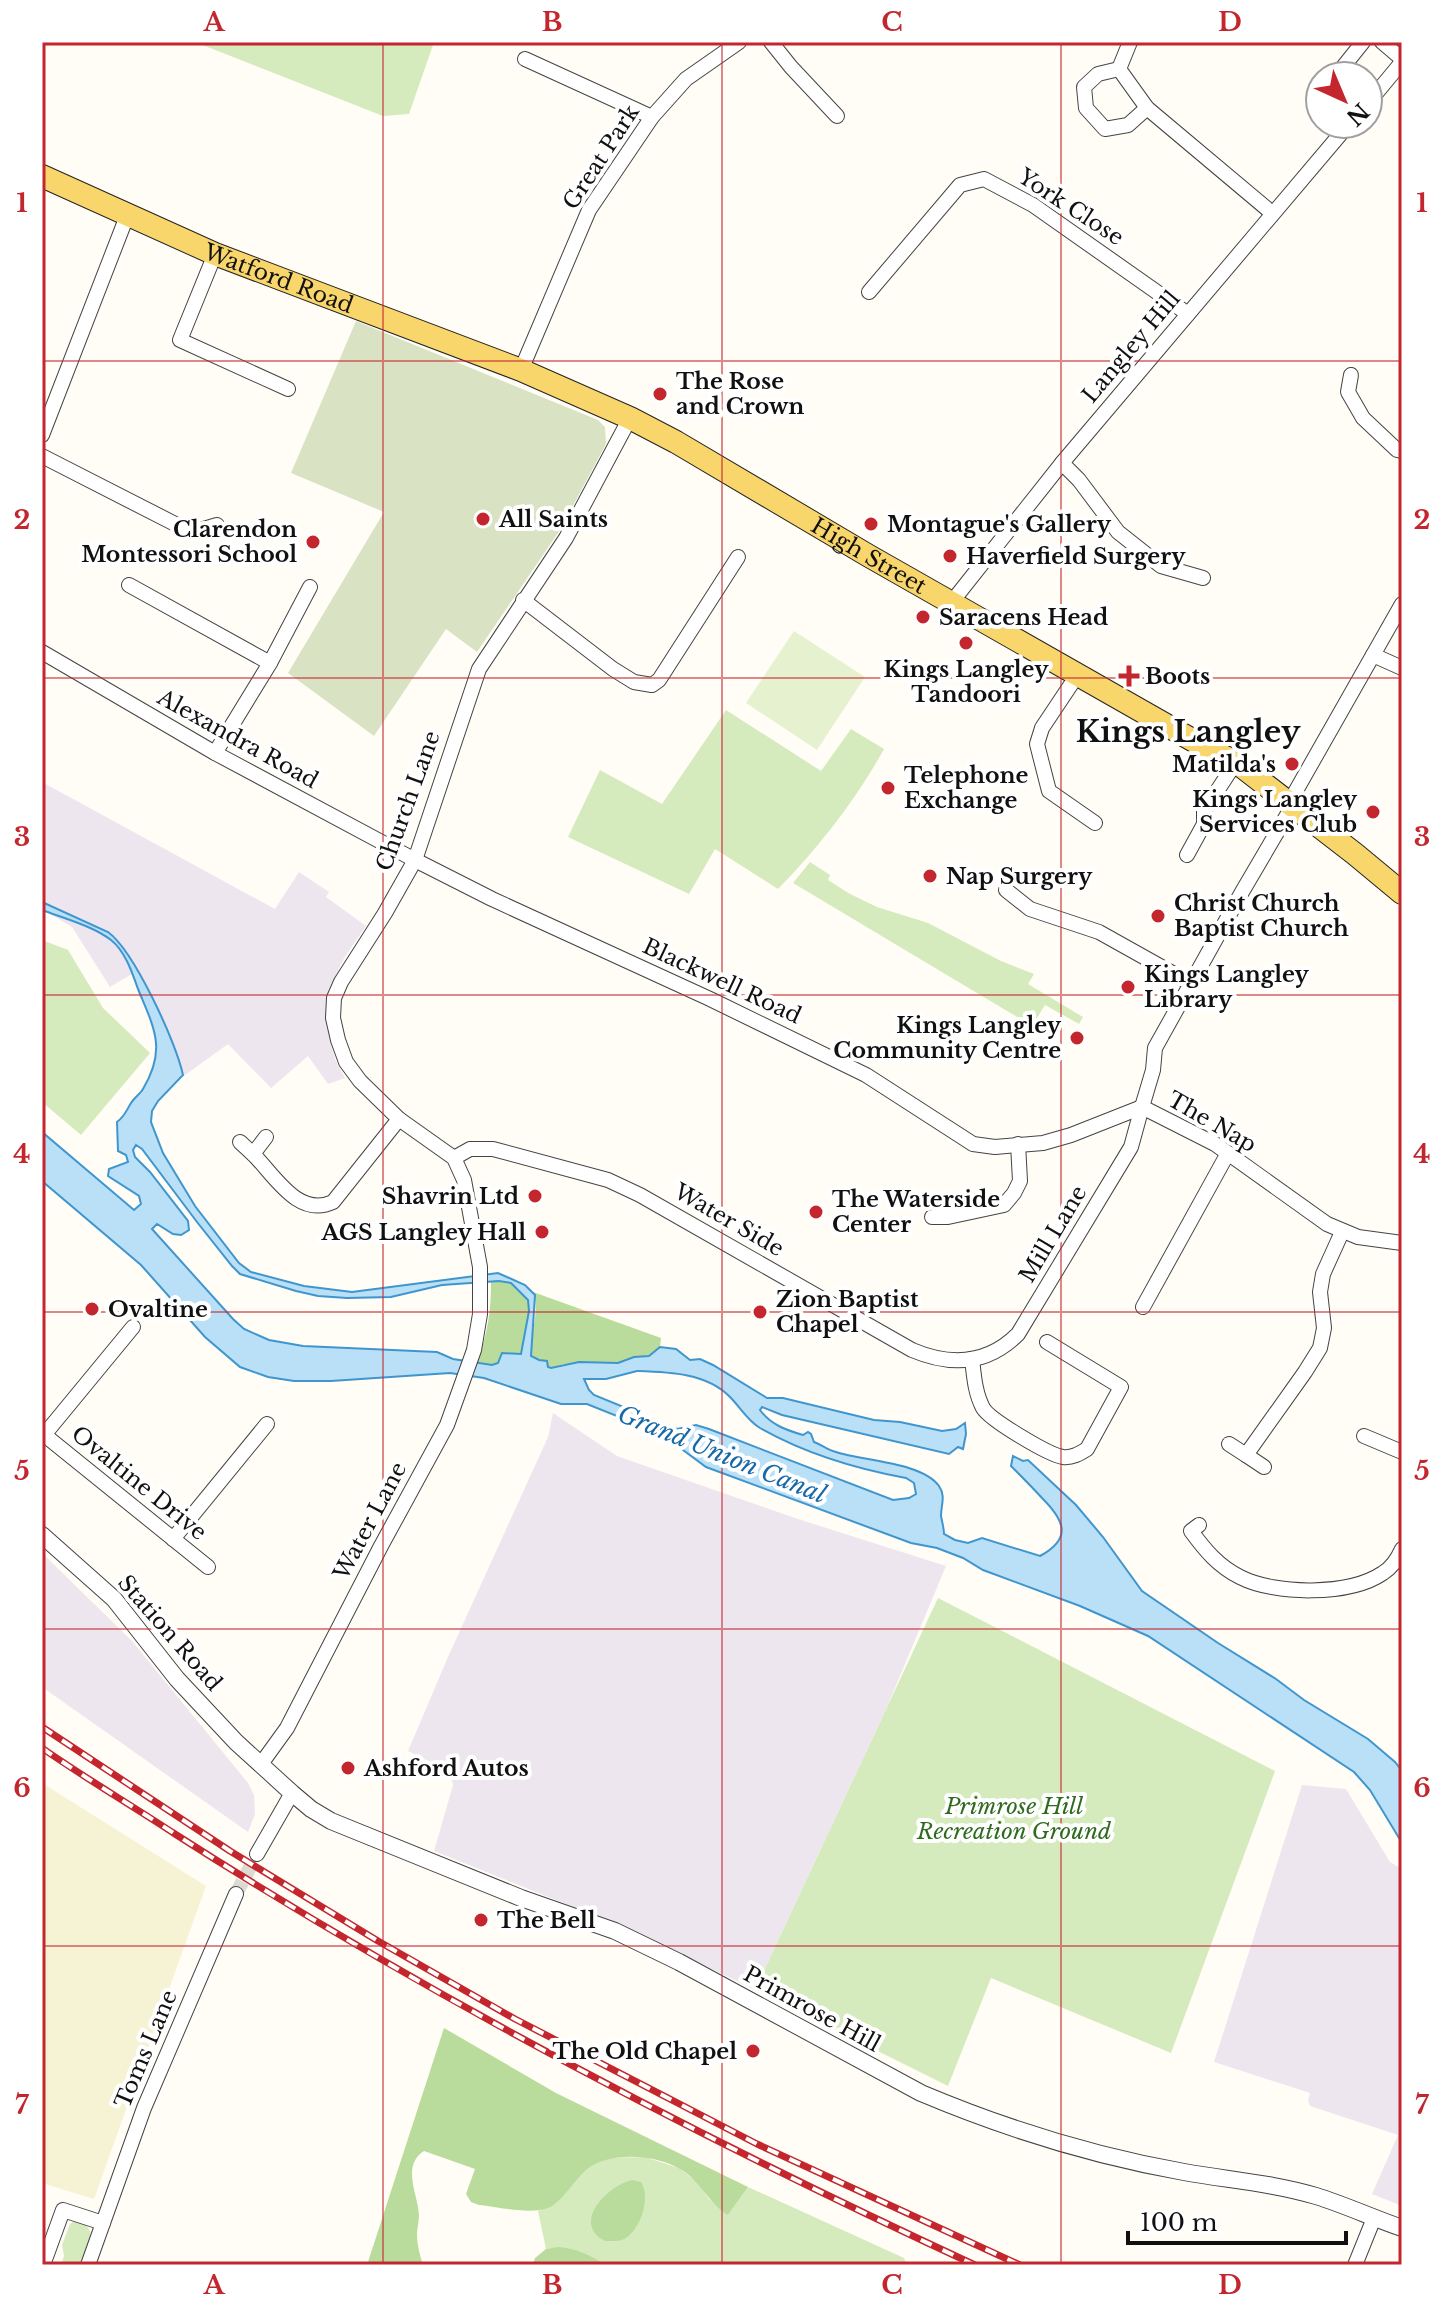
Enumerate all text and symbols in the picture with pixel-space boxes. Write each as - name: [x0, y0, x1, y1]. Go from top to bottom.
- text: A: [202, 6, 225, 38]
- text: B: [542, 6, 562, 38]
- text: C: [881, 6, 903, 38]
- text: D: [1218, 6, 1242, 38]
- north arrow: [1304, 60, 1384, 140]
- text: N: [1341, 97, 1374, 131]
- street label: Great Park: [557, 99, 645, 215]
- street label: York Close: [1012, 162, 1129, 251]
- text: 1: [16, 187, 28, 219]
- text: 1: [1416, 187, 1428, 219]
- street label: Watford Road: [199, 237, 357, 319]
- street label: Langley Hill: [1076, 286, 1186, 408]
- place label: The Rose and Crown: [676, 368, 804, 420]
- marker: The Rose and Crown: [651, 385, 669, 403]
- text: 2: [14, 504, 30, 536]
- text: 2: [1414, 504, 1430, 536]
- place label: All Saints: [498, 506, 608, 533]
- marker: All Saints: [474, 510, 492, 528]
- place label: Montague's Gallery: [887, 511, 1112, 538]
- street label: High Street: [807, 512, 932, 600]
- marker: Montague's Gallery: [862, 515, 880, 533]
- place label: Clarendon Montessori School: [81, 516, 297, 568]
- marker: Clarendon Montessori School: [304, 533, 322, 551]
- place label: Haverfield Surgery: [966, 543, 1186, 570]
- marker: Haverfield Surgery: [941, 547, 959, 565]
- place label: Saracens Head: [939, 604, 1108, 631]
- marker: Saracens Head: [914, 608, 932, 626]
- marker: Kings Langley Tandoori: [957, 634, 975, 652]
- place label: Kings Langley Tandoori: [884, 656, 1049, 708]
- place label: Boots: [1145, 663, 1210, 690]
- marker: Boots: [1120, 667, 1138, 685]
- street label: Alexandra Road: [152, 683, 323, 794]
- district label: Kings Langley: [1076, 713, 1301, 750]
- street label: Church Lane: [370, 727, 446, 875]
- place label: Matilda's: [1172, 751, 1276, 778]
- marker: Matilda's: [1283, 755, 1301, 773]
- place label: Telephone Exchange: [904, 762, 1029, 814]
- marker: Telephone Exchange: [879, 779, 897, 797]
- place label: Kings Langley Services Club: [1192, 786, 1358, 838]
- marker: Kings Langley Services Club: [1364, 803, 1382, 821]
- text: 3: [14, 821, 30, 853]
- text: 3: [1414, 821, 1430, 853]
- place label: Nap Surgery: [946, 863, 1093, 890]
- marker: Nap Surgery: [921, 867, 939, 885]
- place label: Christ Church Baptist Church: [1174, 890, 1349, 942]
- marker: Christ Church Baptist Church: [1149, 907, 1167, 925]
- street label: Blackwell Road: [638, 932, 806, 1030]
- place label: Kings Langley Library: [1144, 961, 1310, 1013]
- marker: Kings Langley Library: [1119, 978, 1137, 996]
- place label: Kings Langley Community Centre: [833, 1012, 1062, 1064]
- marker: Kings Langley Community Centre: [1068, 1029, 1086, 1047]
- street label: The Nap: [1163, 1086, 1261, 1158]
- text: 4: [13, 1138, 31, 1170]
- text: 4: [1413, 1138, 1431, 1170]
- street label: Water Side: [668, 1177, 789, 1262]
- street label: Mill Lane: [1014, 1181, 1092, 1287]
- place label: Shavrin Ltd: [382, 1183, 519, 1210]
- place label: The Waterside Center: [832, 1186, 1000, 1238]
- marker: Shavrin Ltd: [526, 1187, 544, 1205]
- marker: The Waterside Center: [807, 1203, 825, 1221]
- place label: AGS Langley Hall: [320, 1219, 526, 1246]
- marker: AGS Langley Hall: [533, 1223, 551, 1241]
- place label: Zion Baptist Chapel: [776, 1286, 919, 1338]
- place label: Ovaltine: [108, 1296, 208, 1323]
- marker: Ovaltine: [83, 1300, 101, 1318]
- marker: Zion Baptist Chapel: [751, 1303, 769, 1321]
- water label: Grand Union Canal: [614, 1399, 831, 1509]
- street label: Ovaltine Drive: [66, 1420, 212, 1546]
- text: 5: [14, 1455, 30, 1487]
- text: 5: [1414, 1455, 1430, 1487]
- street label: Water Lane: [327, 1458, 412, 1585]
- street label: Station Road: [112, 1569, 228, 1697]
- place label: Ashford Autos: [363, 1755, 529, 1782]
- marker: Ashford Autos: [339, 1759, 357, 1777]
- text: 6: [13, 1772, 31, 1804]
- text: 6: [1413, 1772, 1431, 1804]
- park label: Primrose Hill Recreation Ground: [916, 1793, 1112, 1845]
- place label: The Bell: [497, 1907, 596, 1934]
- marker: The Bell: [472, 1911, 490, 1929]
- street label: Primrose Hill: [739, 1960, 885, 2058]
- street label: Toms Lane: [109, 1986, 183, 2112]
- place label: The Old Chapel: [552, 2038, 737, 2065]
- marker: The Old Chapel: [744, 2042, 762, 2060]
- text: 7: [15, 2089, 29, 2121]
- text: 7: [1415, 2089, 1429, 2121]
- scale bar: [1128, 2195, 1346, 2245]
- text: 100 m: [1140, 2208, 1218, 2237]
- text: A: [202, 2269, 225, 2301]
- text: B: [542, 2269, 562, 2301]
- text: C: [881, 2269, 903, 2301]
- text: D: [1218, 2269, 1242, 2301]

